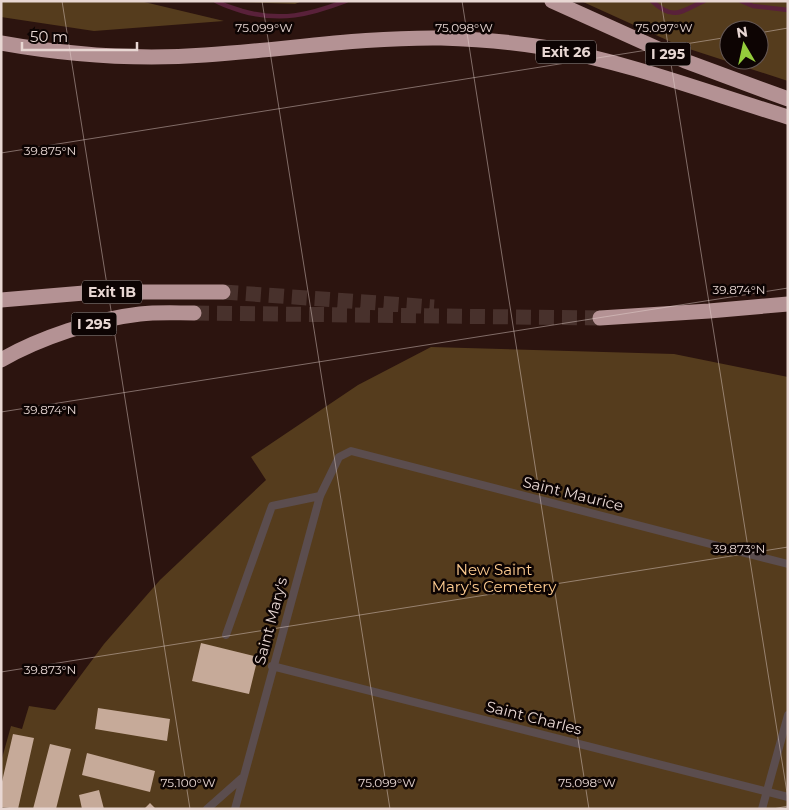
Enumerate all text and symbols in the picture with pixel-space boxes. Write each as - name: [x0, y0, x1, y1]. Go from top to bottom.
- scale bar: [22, 20, 138, 52]
- text: 75.099°W: [235, 20, 293, 35]
- text: 75.098°W: [435, 20, 493, 35]
- text: 75.097°W: [635, 20, 693, 35]
- north arrow: [719, 20, 769, 70]
- text: N: [735, 22, 749, 42]
- text: 50 m: [30, 27, 68, 46]
- road number: Exit 26: [536, 41, 596, 64]
- road number: I 295: [646, 42, 690, 66]
- text: 39.875°N: [24, 143, 76, 158]
- road number: Exit 1B: [82, 280, 142, 304]
- text: 39.874°N: [713, 282, 765, 297]
- road number: I 295: [72, 312, 116, 336]
- text: 39.874°N: [24, 402, 76, 417]
- street label: Saint Maurice: [521, 472, 625, 515]
- text: 39.873°N: [713, 541, 765, 556]
- park label: New Saint Mary's Cemetery: [432, 560, 557, 596]
- street label: Saint Mary's: [250, 575, 291, 667]
- text: 39.873°N: [24, 662, 76, 677]
- street label: Saint Charles: [484, 696, 584, 739]
- text: 75.100°W: [161, 775, 215, 790]
- text: 75.099°W: [358, 775, 416, 790]
- text: 75.098°W: [558, 775, 616, 790]

